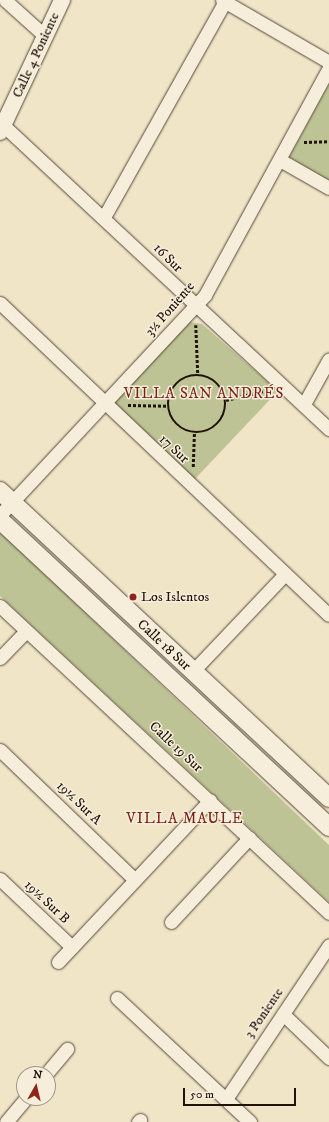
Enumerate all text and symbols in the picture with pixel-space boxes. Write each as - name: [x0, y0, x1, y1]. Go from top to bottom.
- street label: Calle 4 Poniente: [9, 10, 63, 100]
- street label: 16 Sur: [150, 240, 186, 276]
- street label: 3½ Poniente: [142, 278, 198, 340]
- district label: VILLA SAN ANDRÉS: [124, 385, 284, 403]
- street label: 17 Sur: [156, 431, 192, 467]
- place label: Los Islentos: [141, 589, 209, 605]
- marker: Los Islentos: [128, 592, 138, 602]
- street label: Calle 18 Sur: [134, 616, 194, 674]
- street label: Calle 19 Sur: [146, 718, 206, 776]
- street label: 19½ Sur A: [53, 778, 105, 828]
- district label: VILLA MAULE: [126, 810, 244, 828]
- street label: 19½ Sur B: [21, 877, 73, 927]
- street label: 3 Poniente: [241, 985, 287, 1041]
- north arrow: [16, 1066, 56, 1106]
- text: N: [32, 1068, 43, 1083]
- scale bar: [185, 1080, 298, 1106]
- text: 50 m: [190, 1087, 214, 1102]

